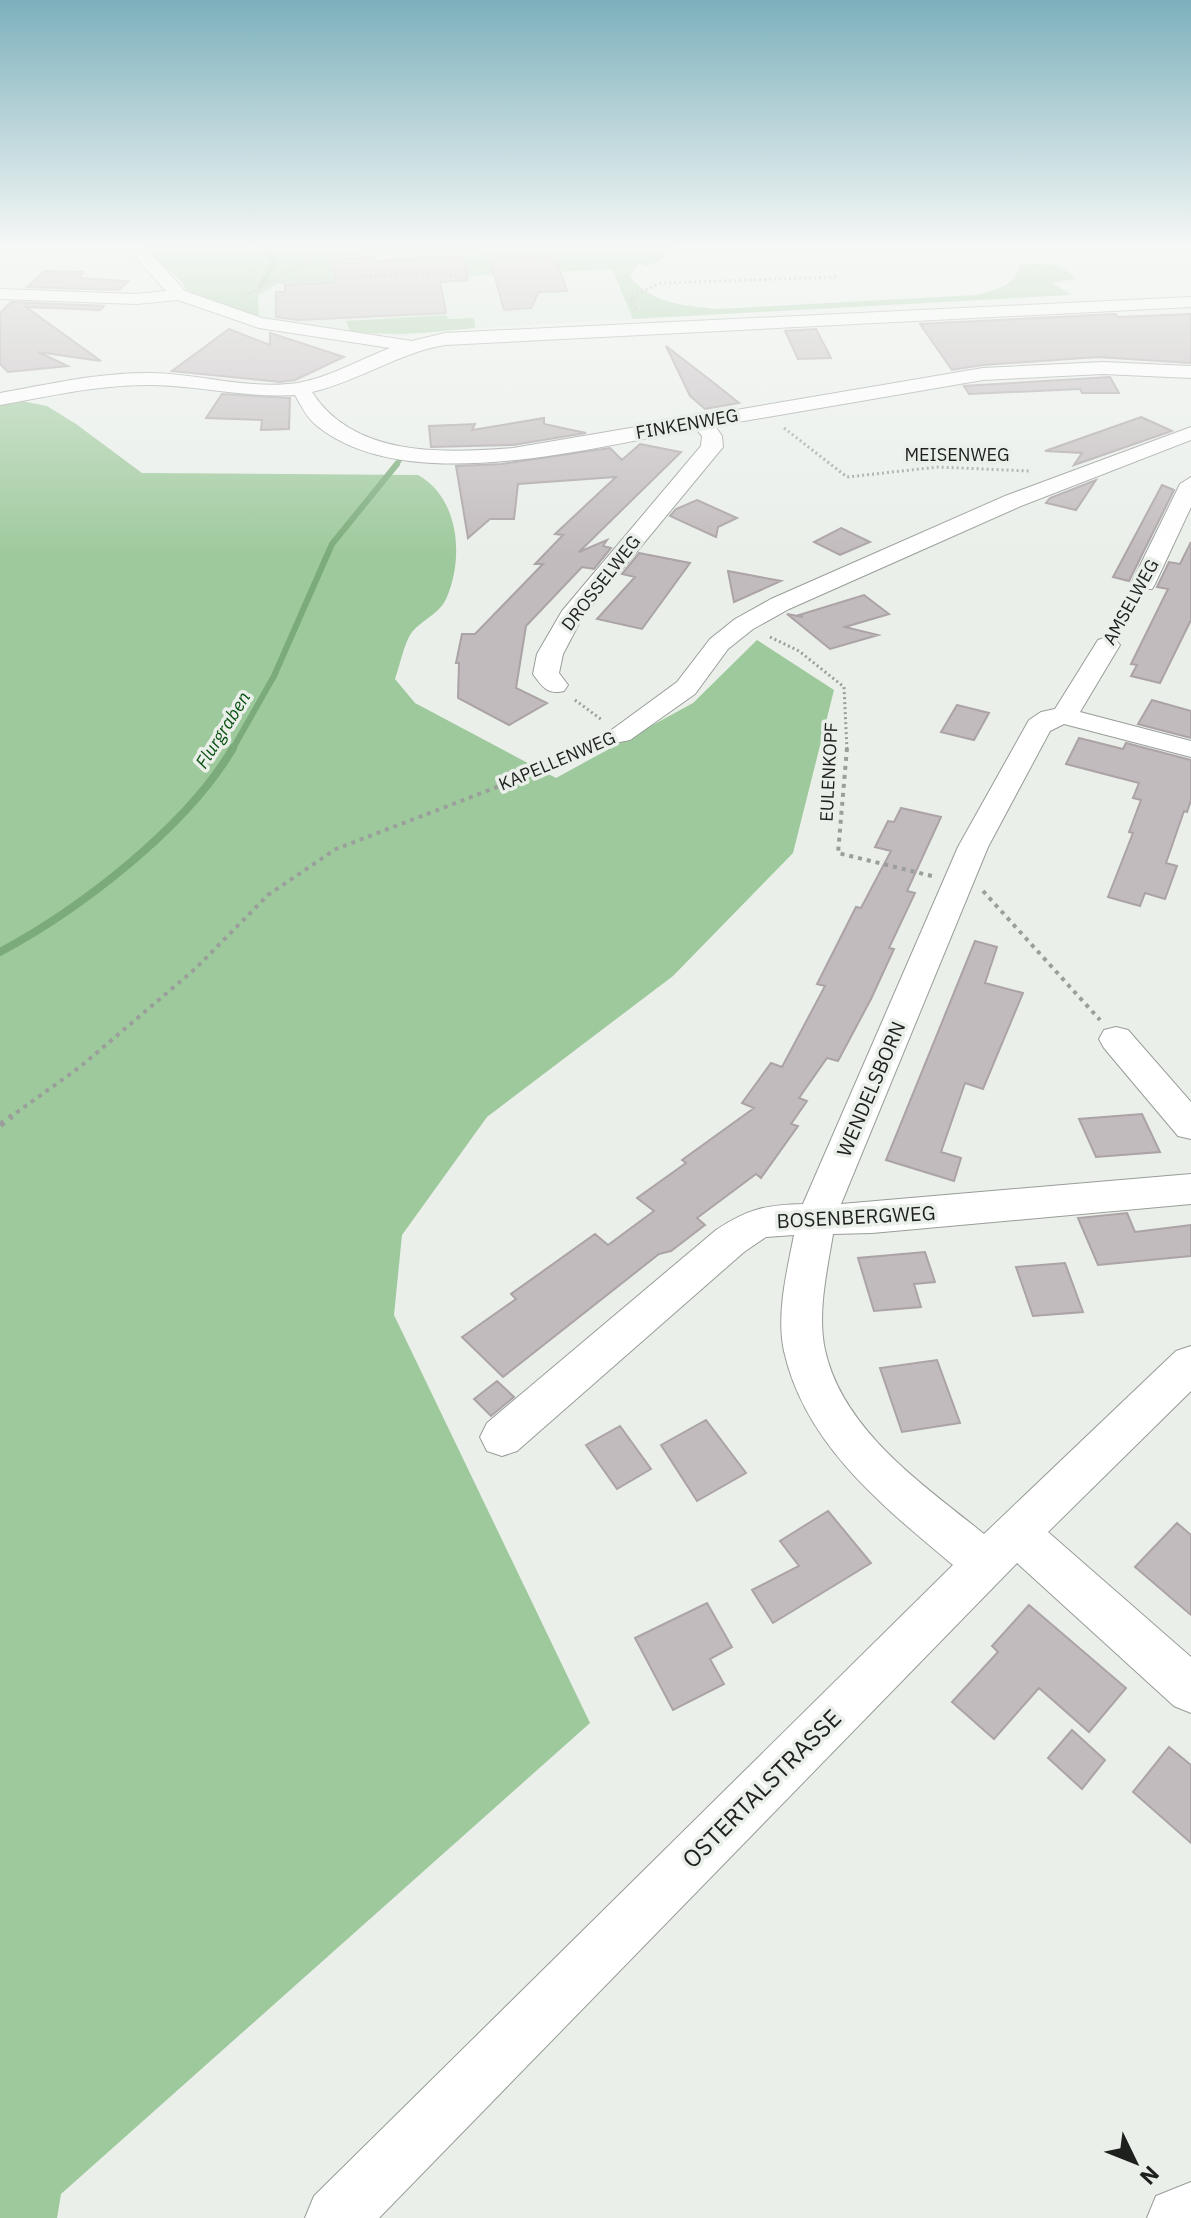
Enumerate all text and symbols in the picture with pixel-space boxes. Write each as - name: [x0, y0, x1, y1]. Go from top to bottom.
- street label: FINKENWEG: [634, 403, 740, 444]
- street label: MEISENWEG: [904, 443, 1010, 466]
- street label: DROSSELWEG: [556, 530, 645, 635]
- street label: AMSELWEG: [1098, 555, 1164, 649]
- water label: Flurgraben: [190, 687, 255, 772]
- street label: EULENKOPF: [814, 722, 843, 822]
- street label: KAPELLENWEG: [495, 726, 619, 795]
- street label: WENDELSBORN: [830, 1017, 911, 1161]
- street label: BOSENBERGWEG: [776, 1199, 936, 1234]
- street label: OSTERTALSTRASSE: [675, 1702, 848, 1875]
- north arrow: [1095, 2122, 1175, 2202]
- text: N: [1134, 2160, 1166, 2192]

